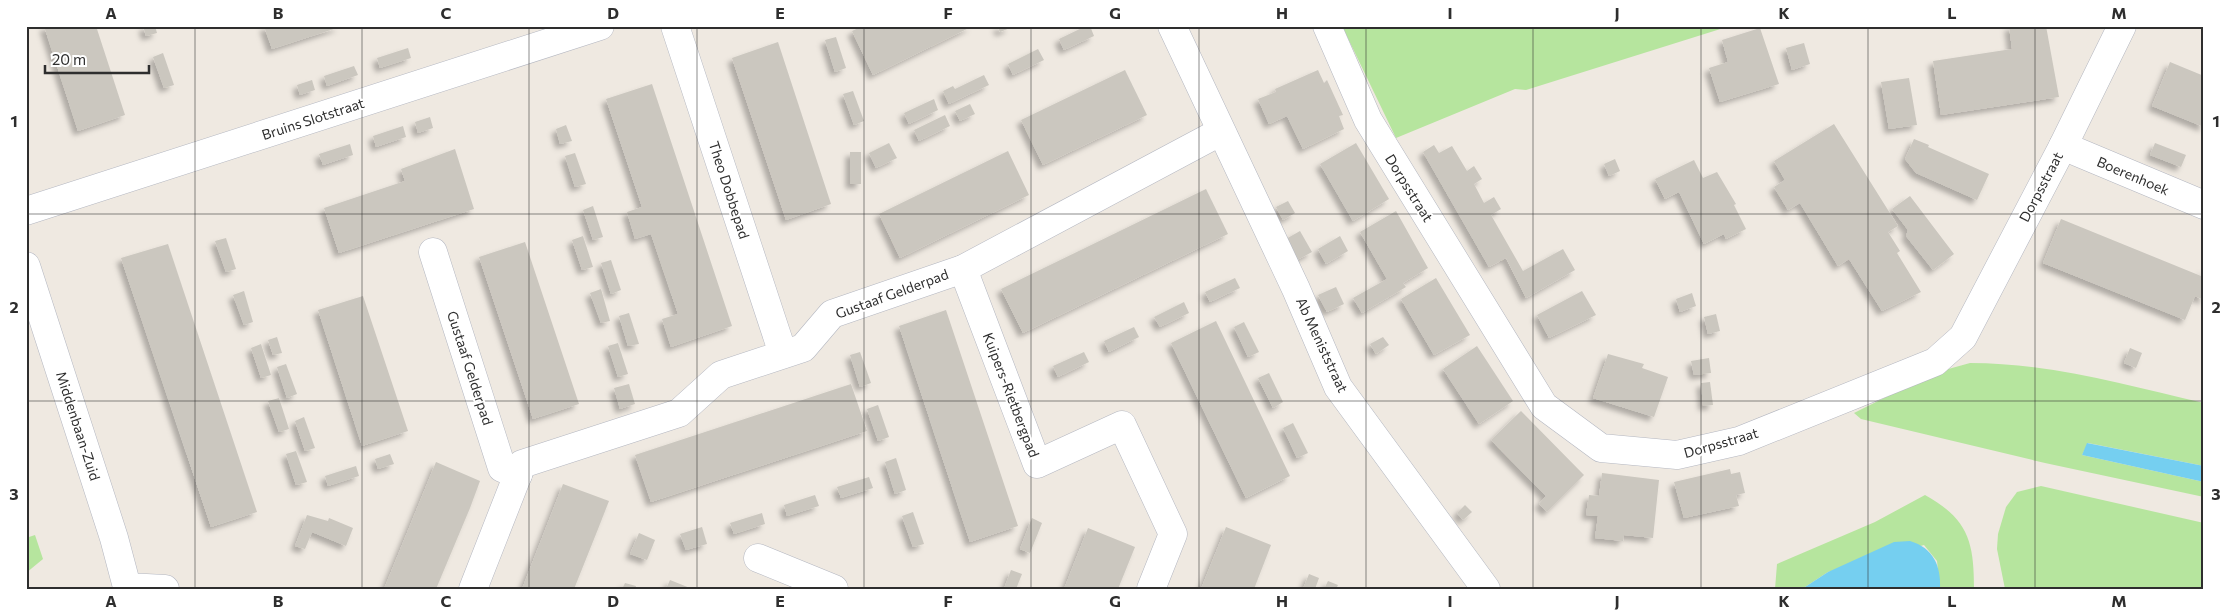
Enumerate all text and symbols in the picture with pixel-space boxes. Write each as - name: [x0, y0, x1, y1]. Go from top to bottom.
- text: A: [105, 3, 117, 22]
- text: B: [273, 3, 284, 22]
- text: C: [441, 3, 452, 22]
- text: D: [607, 3, 619, 22]
- text: E: [775, 3, 785, 22]
- text: F: [943, 3, 953, 22]
- text: G: [1109, 3, 1121, 22]
- text: H: [1276, 3, 1288, 22]
- text: I: [1447, 3, 1453, 22]
- text: J: [1614, 3, 1620, 22]
- text: K: [1778, 3, 1790, 22]
- text: L: [1947, 3, 1957, 22]
- text: M: [2111, 3, 2127, 22]
- scale bar: [45, 42, 149, 74]
- text: 20 m: [52, 50, 86, 68]
- street label: Bruins Slotstraat: [259, 94, 366, 143]
- text: 1: [10, 111, 18, 130]
- text: 1: [2212, 111, 2220, 130]
- street label: Theo Dobbepad: [706, 139, 753, 241]
- street label: Dorpsstraat: [2015, 149, 2066, 225]
- street label: Dorpsstraat: [1382, 151, 1437, 225]
- street label: Boerenhoek: [2094, 153, 2172, 199]
- street label: Gustaaf Gelderpad: [833, 265, 951, 322]
- street label: Ab Meniststraat: [1293, 295, 1352, 395]
- text: 2: [9, 297, 19, 316]
- text: 2: [2211, 297, 2221, 316]
- street label: Gustaaf Gelderpad: [444, 309, 497, 427]
- street label: Kuipers-Rietbergpad: [980, 330, 1043, 460]
- street label: Middenbaan-Zuid: [53, 369, 104, 483]
- street label: Dorpsstraat: [1682, 424, 1760, 461]
- text: 3: [9, 484, 19, 503]
- text: 3: [2211, 484, 2221, 503]
- text: A: [105, 591, 117, 610]
- text: B: [273, 591, 284, 610]
- text: C: [441, 591, 452, 610]
- text: D: [607, 591, 619, 610]
- text: E: [775, 591, 785, 610]
- text: F: [943, 591, 953, 610]
- text: G: [1109, 591, 1121, 610]
- text: H: [1276, 591, 1288, 610]
- text: I: [1447, 591, 1453, 610]
- text: J: [1614, 591, 1620, 610]
- text: K: [1778, 591, 1790, 610]
- text: L: [1947, 591, 1957, 610]
- text: M: [2111, 591, 2127, 610]

